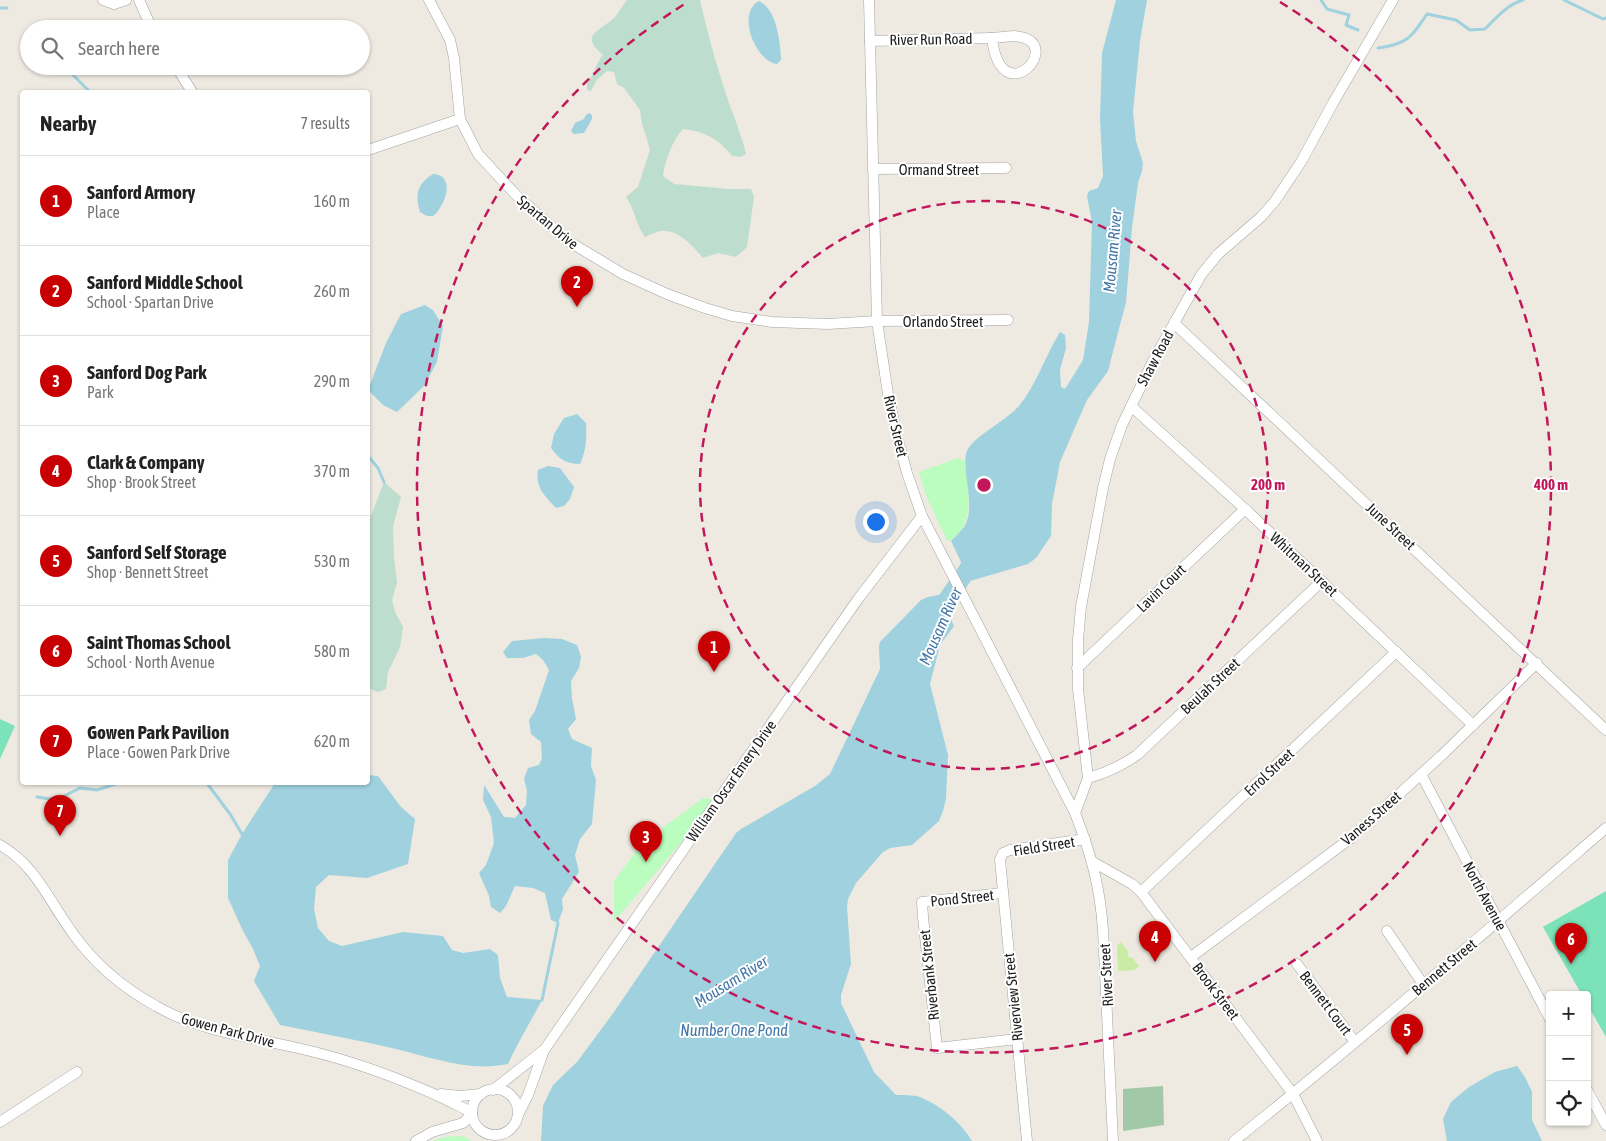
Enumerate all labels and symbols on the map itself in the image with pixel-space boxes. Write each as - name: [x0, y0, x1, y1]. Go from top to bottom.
- street label: River Run Road: [889, 30, 973, 48]
- street label: Ormand Street: [899, 161, 979, 178]
- street label: Spartan Drive: [514, 192, 582, 253]
- water label: Mousam River: [1099, 208, 1125, 293]
- pin: 2: [561, 266, 593, 307]
- street label: Orlando Street: [903, 313, 983, 330]
- street label: Shaw Road: [1133, 327, 1177, 389]
- street label: River Street: [881, 393, 911, 459]
- centre of rings: [975, 476, 993, 494]
- text: 200 m: [1251, 476, 1285, 493]
- text: 400 m: [1533, 476, 1568, 493]
- street label: June Street: [1363, 499, 1419, 553]
- your location: [863, 509, 889, 535]
- street label: Whitman Street: [1267, 528, 1341, 600]
- street label: Lavin Court: [1133, 561, 1189, 615]
- water label: Mousam River: [915, 583, 966, 668]
- pin: 1: [698, 631, 730, 672]
- street label: Beulah Street: [1177, 654, 1243, 718]
- street label: William Oscar Emery Drive: [683, 717, 779, 845]
- street label: Errol Street: [1241, 745, 1297, 799]
- street label: Vaness Street: [1338, 787, 1404, 849]
- pin: 7: [44, 795, 76, 836]
- pin: 3: [630, 821, 662, 862]
- street label: Field Street: [1012, 833, 1076, 859]
- street label: North Avenue: [1460, 859, 1510, 933]
- street label: Pond Street: [929, 886, 995, 910]
- pin: 4: [1139, 921, 1171, 962]
- pin: 6: [1555, 923, 1587, 964]
- street label: Riverbank Street: [916, 929, 942, 1021]
- street label: Bennett Street: [1408, 935, 1480, 999]
- street label: River Street: [1096, 943, 1116, 1007]
- water label: Mousam River: [691, 951, 772, 1011]
- street label: Riverview Street: [1000, 952, 1026, 1042]
- street label: Brook Street: [1189, 959, 1243, 1023]
- street label: Bennett Court: [1296, 968, 1356, 1038]
- street label: Gowen Park Drive: [179, 1009, 277, 1051]
- pin: 5: [1391, 1014, 1423, 1055]
- water label: Number One Pond: [680, 1021, 788, 1039]

